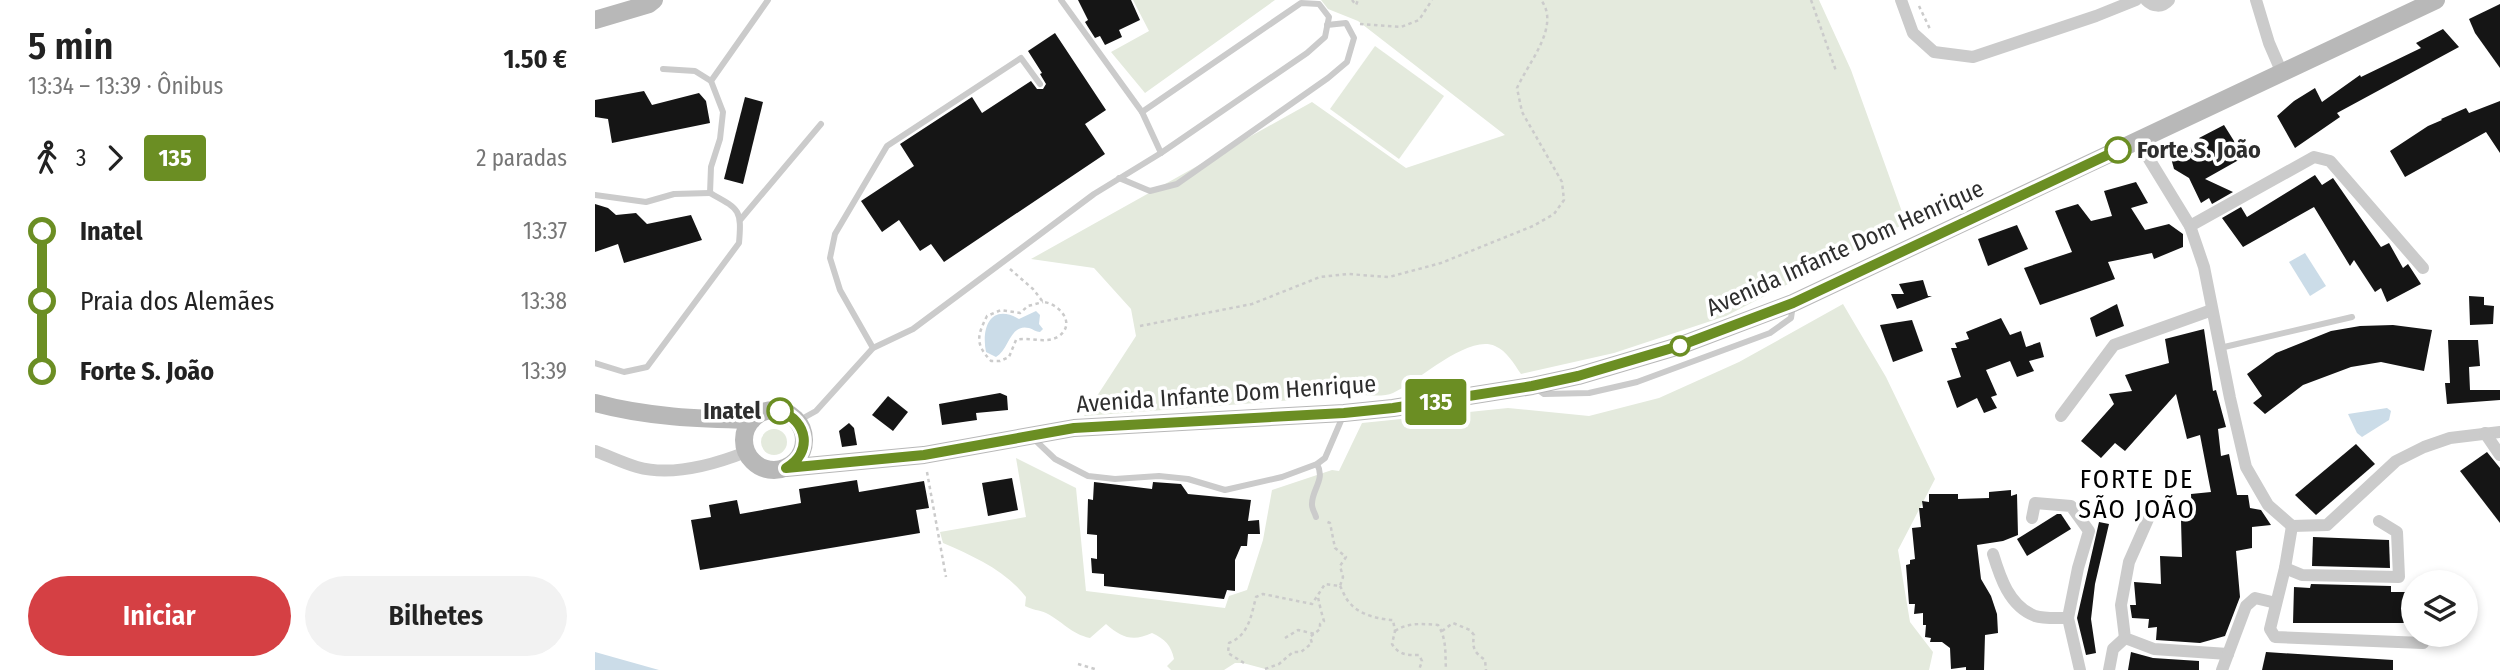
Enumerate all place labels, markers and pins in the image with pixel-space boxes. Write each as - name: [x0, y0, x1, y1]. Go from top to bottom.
- place label: Forte S. João: [2137, 136, 2261, 164]
- marker: Forte S. João: [2105, 137, 2131, 163]
- unlabelled marker: [1670, 336, 1690, 356]
- place label: Inatel: [703, 397, 761, 425]
- marker: Inatel: [767, 398, 793, 424]

